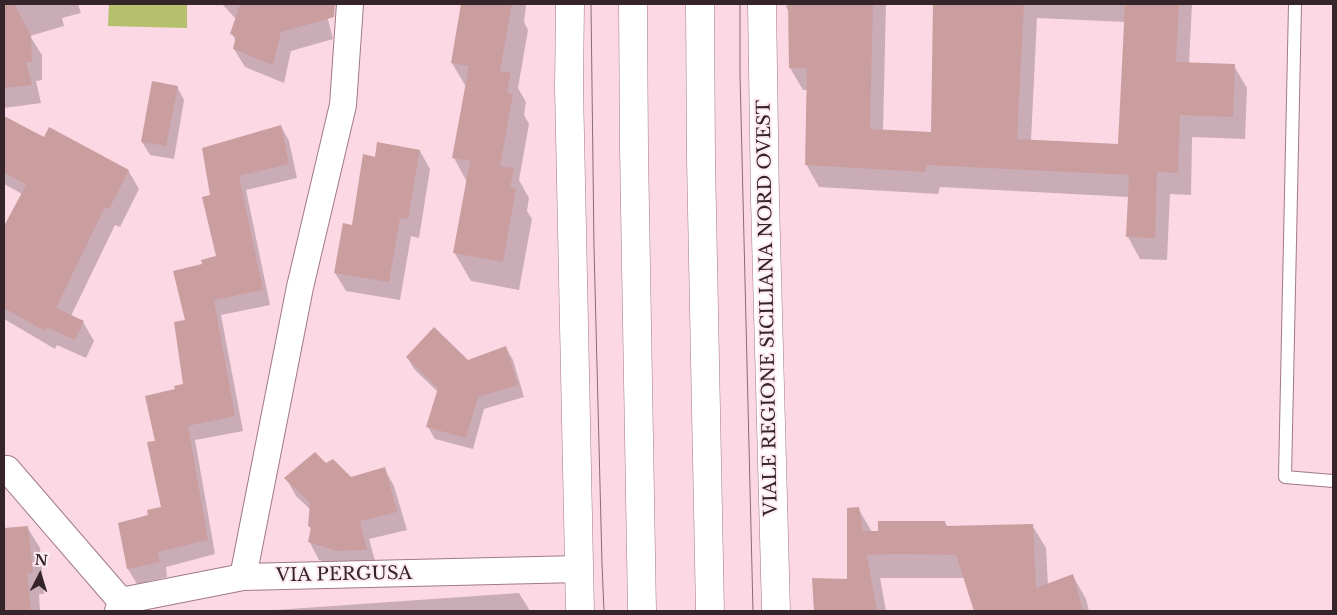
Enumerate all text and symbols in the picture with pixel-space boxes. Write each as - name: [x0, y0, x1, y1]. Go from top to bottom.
- street label: VIALE REGIONE SICILIANA NORD OVEST: [754, 100, 782, 516]
- north arrow: [15, 550, 65, 600]
- text: N: [34, 551, 49, 570]
- street label: VIA PERGUSA: [276, 563, 412, 587]

